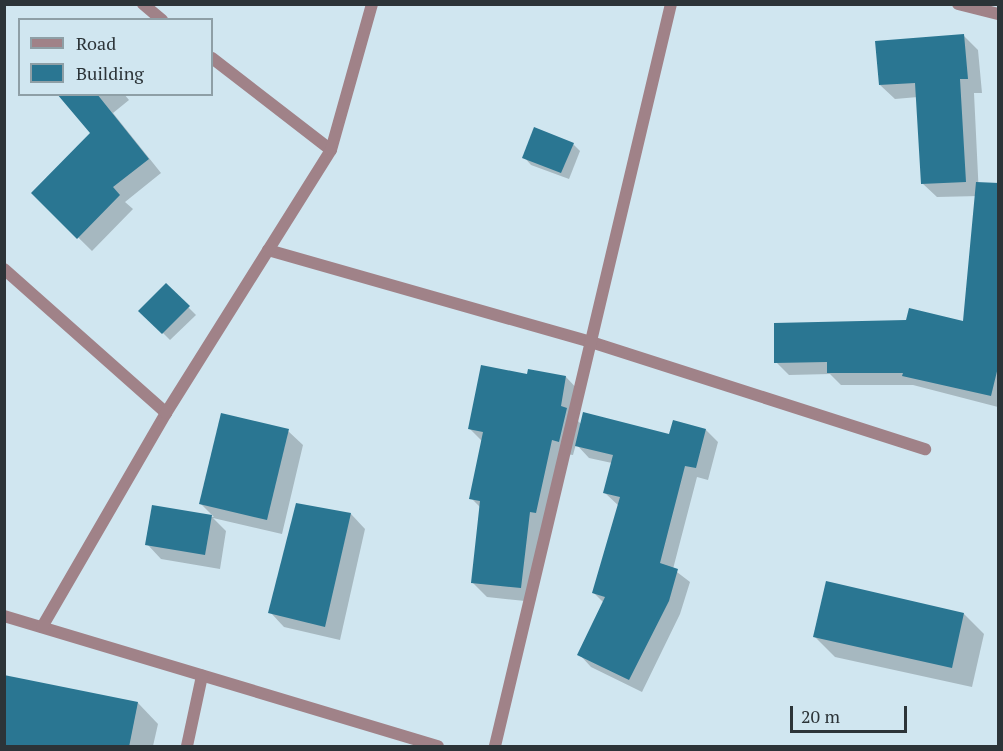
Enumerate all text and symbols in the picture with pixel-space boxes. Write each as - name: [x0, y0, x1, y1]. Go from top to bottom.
- legend: [18, 18, 213, 96]
- text: Road: [76, 31, 116, 55]
- text: Building: [76, 61, 144, 85]
- scale bar: [793, 694, 910, 732]
- text: 20 m: [801, 704, 840, 728]

